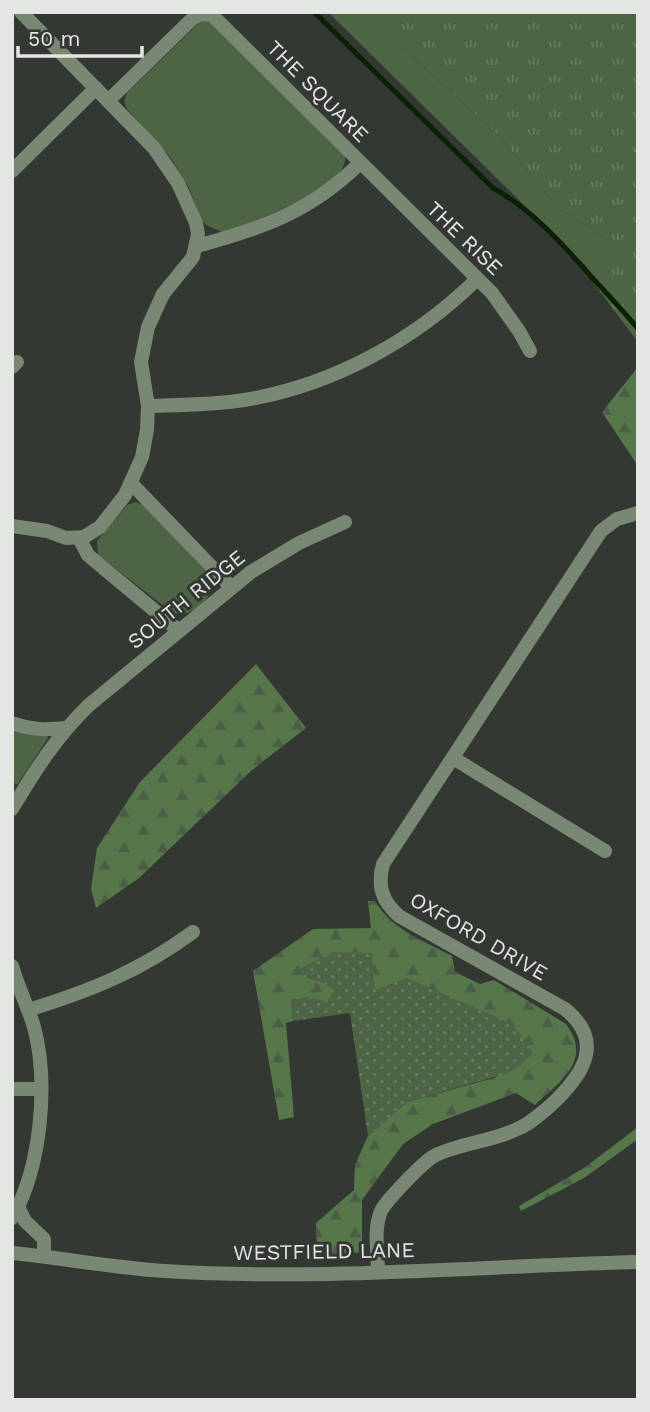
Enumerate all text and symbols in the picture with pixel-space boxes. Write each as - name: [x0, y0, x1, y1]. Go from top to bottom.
- scale bar: [18, 14, 142, 58]
- text: 50 m: [28, 26, 80, 51]
- street label: THE SQUARE: [262, 35, 374, 147]
- street label: THE RISE: [422, 196, 508, 280]
- street label: SOUTH RIDGE: [122, 544, 250, 654]
- street label: OXFORD DRIVE: [406, 887, 552, 985]
- street label: WESTFIELD LANE: [233, 1237, 415, 1265]

